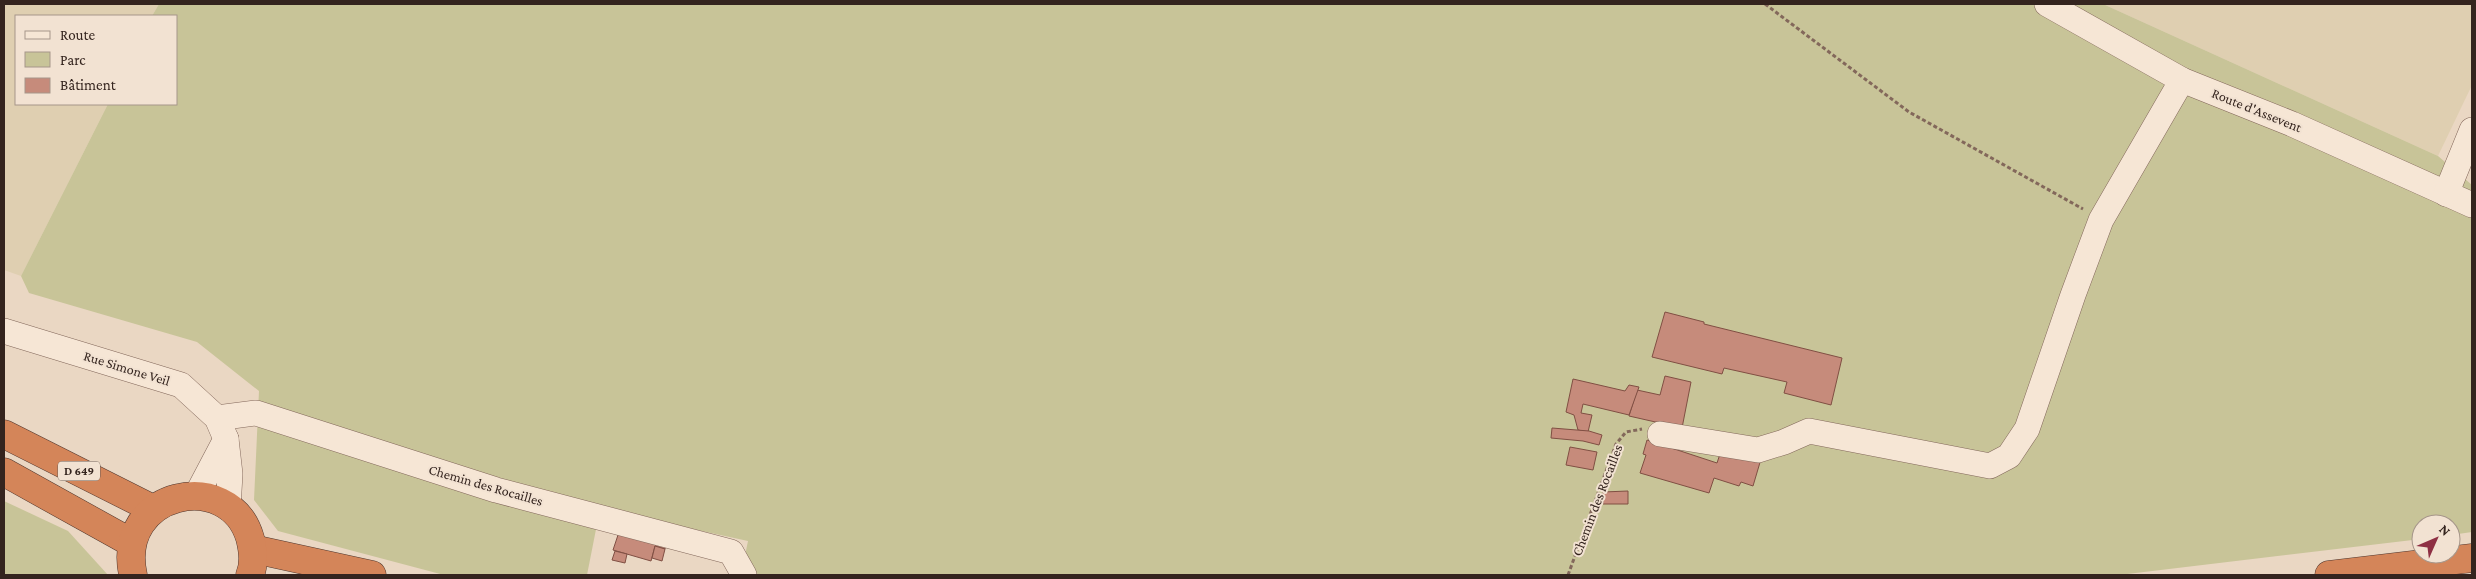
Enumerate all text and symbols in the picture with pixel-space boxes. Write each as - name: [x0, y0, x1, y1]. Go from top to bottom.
- legend: [15, 15, 178, 105]
- text: Route: [60, 27, 95, 43]
- text: Parc: [60, 52, 86, 68]
- text: Bâtiment: [60, 77, 117, 93]
- street label: Route d'Assevent: [2210, 85, 2305, 135]
- street label: Rue Simone Veil: [82, 347, 172, 389]
- street label: Chemin des Rocailles: [1568, 442, 1626, 558]
- street label: Chemin des Rocailles: [427, 461, 545, 509]
- road number: D 649: [58, 462, 100, 481]
- north arrow: [2411, 514, 2461, 564]
- text: N: [2436, 521, 2455, 539]

